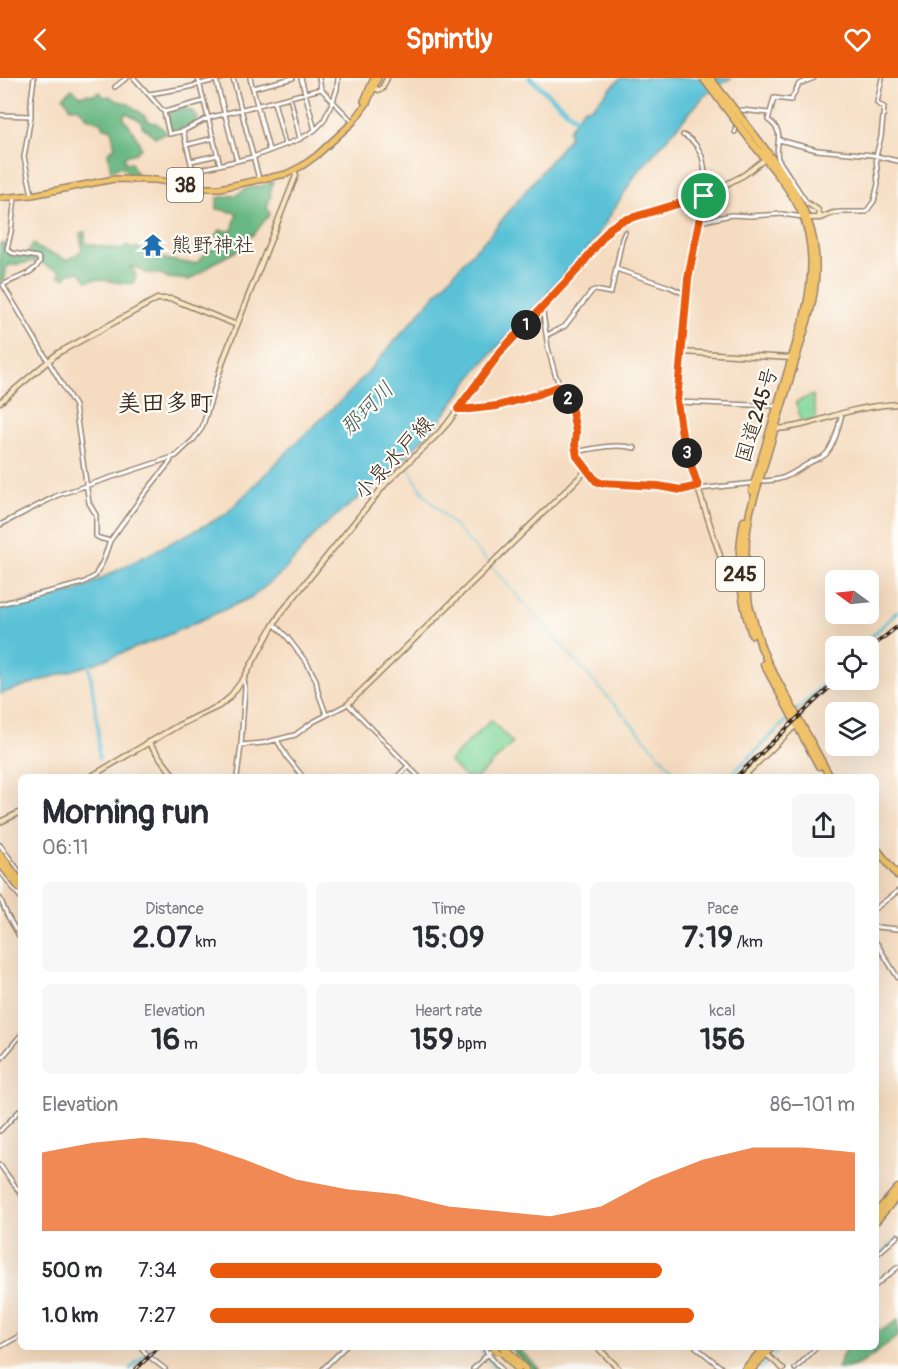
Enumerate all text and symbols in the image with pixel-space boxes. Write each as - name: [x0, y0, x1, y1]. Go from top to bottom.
- icon: back: [24, 23, 57, 56]
- text: Sprintly: [406, 23, 492, 56]
- icon: heart: [841, 23, 874, 56]
- road number: 38: [167, 168, 203, 202]
- pin: [678, 170, 729, 221]
- icon: arrive: [687, 179, 720, 212]
- temple icon: 熊野神社: [140, 232, 166, 258]
- place label: 熊野神社: [171, 232, 255, 259]
- pin: 1: [511, 310, 541, 340]
- text: 1: [523, 315, 529, 335]
- street label: 国道245号: [730, 364, 784, 466]
- water label: 那珂川: [334, 376, 400, 442]
- pin: 2: [553, 384, 583, 414]
- district label: 美田多町: [117, 389, 213, 418]
- text: 2: [564, 389, 572, 409]
- street label: 小泉水戸線: [348, 410, 440, 506]
- pin: 3: [672, 438, 702, 468]
- text: 3: [683, 443, 691, 463]
- road number: 245: [716, 557, 764, 591]
- north arrow: [825, 570, 879, 624]
- map controls: [825, 570, 879, 756]
- button: locate: [825, 636, 879, 690]
- button: layers: [825, 702, 879, 756]
- text: Morning run: [42, 792, 209, 833]
- button: share: [792, 794, 855, 857]
- text: 06:11: [42, 835, 88, 860]
- text: Distance: [145, 899, 204, 919]
- text: Time: [432, 899, 465, 919]
- text: Pace: [707, 899, 738, 919]
- text: 2.07: [132, 919, 192, 956]
- text: 15:09: [413, 919, 484, 956]
- text: 7:19: [682, 919, 733, 956]
- text: km: [192, 932, 217, 952]
- text: /km: [733, 932, 763, 952]
- text: Elevation: [144, 1001, 205, 1021]
- text: Heart rate: [415, 1001, 482, 1021]
- text: kcal: [709, 1001, 736, 1021]
- text: 16: [151, 1021, 180, 1058]
- text: 159: [410, 1021, 454, 1058]
- text: 156: [700, 1021, 745, 1058]
- text: m: [180, 1034, 198, 1054]
- text: bpm: [454, 1034, 487, 1054]
- text: Elevation: [42, 1092, 118, 1117]
- text: 86–101 m: [770, 1092, 855, 1117]
- text: 500 m: [42, 1258, 102, 1283]
- text: 7:34: [138, 1258, 177, 1283]
- text: 1.0 km: [42, 1303, 98, 1328]
- text: 7:27: [138, 1303, 176, 1328]

